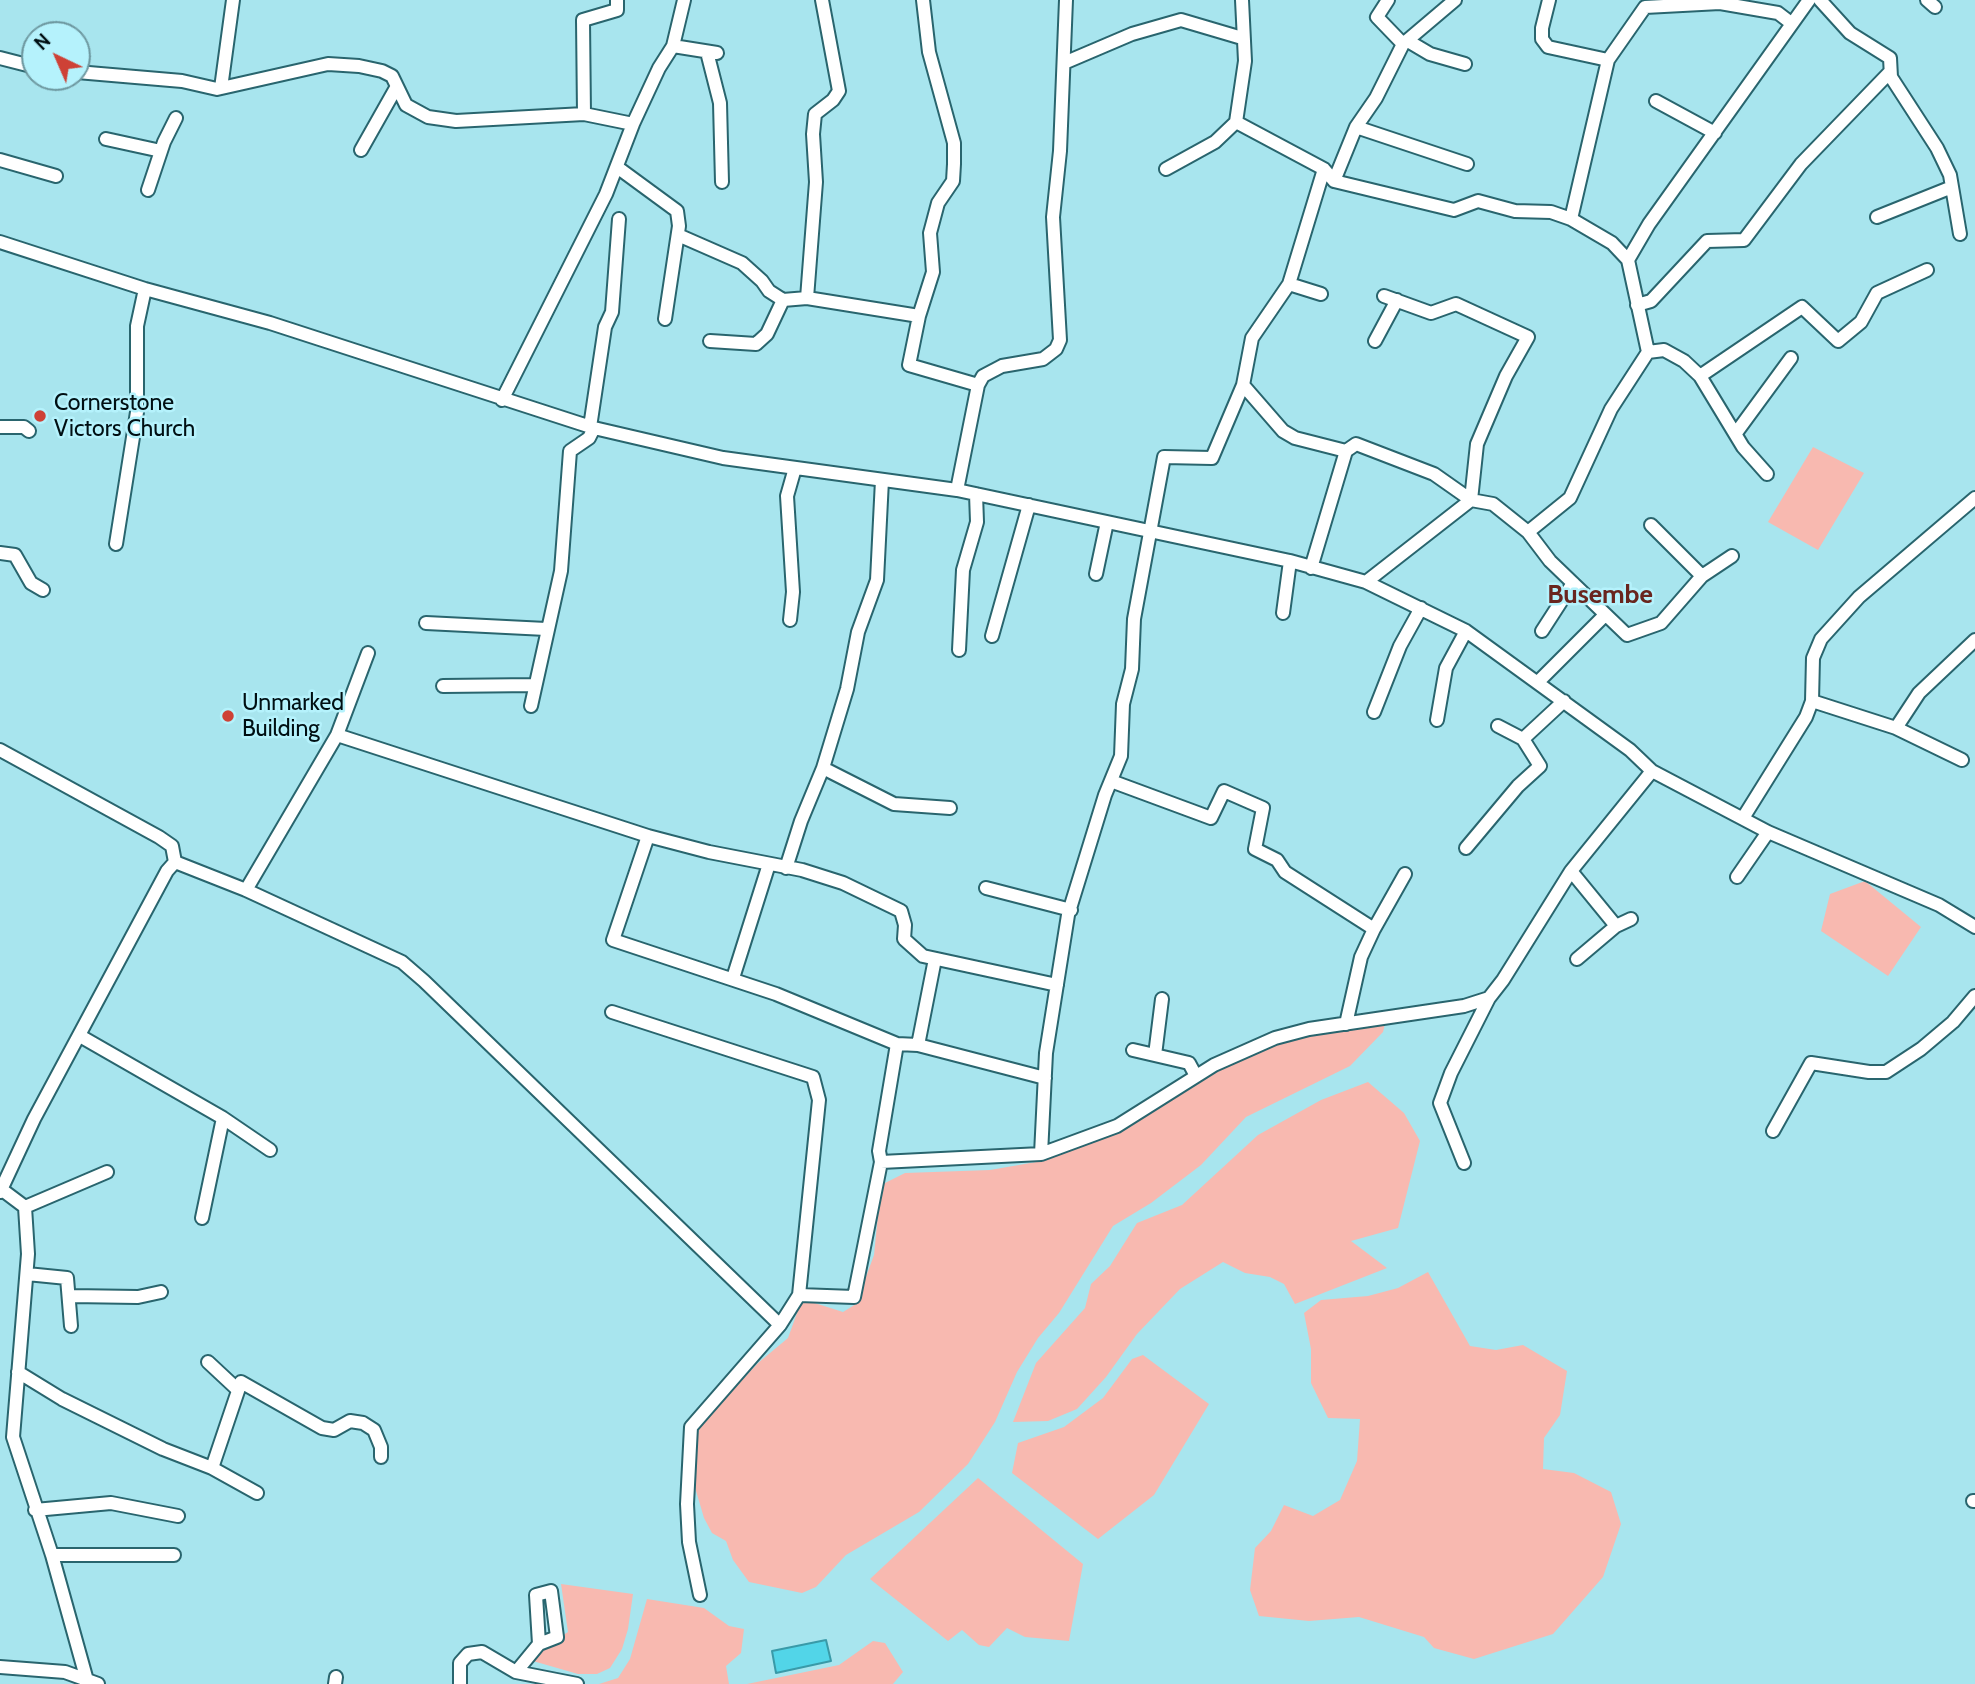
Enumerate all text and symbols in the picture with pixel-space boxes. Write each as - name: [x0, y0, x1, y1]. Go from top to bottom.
- north arrow: [21, 21, 91, 91]
- text: N: [30, 29, 55, 55]
- place label: Cornerstone Victors Church: [54, 389, 195, 443]
- marker: Cornerstone Victors Church: [32, 408, 48, 424]
- district label: Busembe: [1547, 579, 1653, 611]
- place label: Unmarked Building: [242, 689, 344, 743]
- marker: Unmarked Building: [220, 708, 236, 724]

